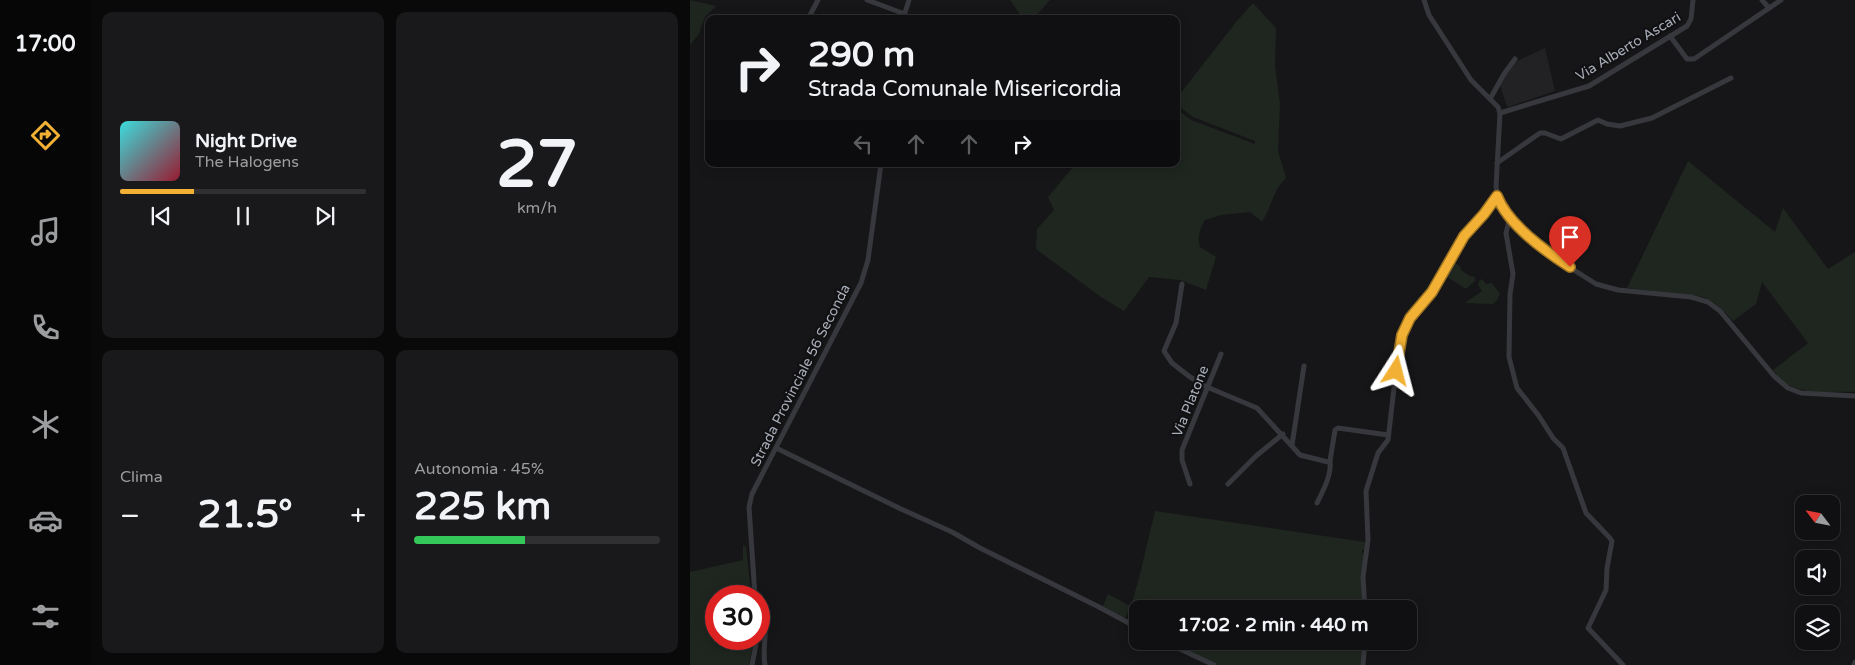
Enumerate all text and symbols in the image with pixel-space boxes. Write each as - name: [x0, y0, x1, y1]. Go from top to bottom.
- street label: Via Alberto Ascari: [1573, 8, 1684, 84]
- text: 17:00: [15, 31, 75, 57]
- text: 290 m: [808, 34, 915, 76]
- icon: right: [725, 35, 790, 100]
- text: Strada Comunale Misericordia: [808, 76, 1122, 102]
- icon: directions: [28, 118, 63, 153]
- text: 27: [496, 126, 578, 205]
- text: Night Drive: [195, 130, 297, 152]
- icon: left: [849, 130, 877, 158]
- icon: ahead: [902, 130, 930, 158]
- icon: ahead: [955, 130, 983, 158]
- icon: right: [1008, 130, 1036, 158]
- text: The Halogens: [195, 152, 299, 172]
- text: km/h: [517, 198, 557, 218]
- icon: previous: [147, 202, 175, 230]
- icon: pause: [229, 202, 257, 230]
- icon: next: [311, 202, 339, 230]
- icon: music: [28, 214, 63, 249]
- pin: [1549, 216, 1591, 267]
- icon: arrive: [1556, 223, 1584, 251]
- street label: Strada Provinciale 56 Seconda: [747, 281, 854, 469]
- icon: phone: [28, 310, 63, 345]
- position arrow: [1369, 344, 1421, 396]
- street label: Via Platone: [1168, 363, 1212, 439]
- icon: climate: [28, 407, 63, 442]
- text: Autonomia · 45%: [414, 459, 544, 479]
- text: Clima: [120, 467, 163, 487]
- text: 225 km: [414, 484, 551, 530]
- text: 21.5°: [198, 492, 293, 538]
- north arrow: [1795, 495, 1840, 540]
- map controls: [1795, 495, 1840, 650]
- text: −: [120, 499, 140, 533]
- text: +: [350, 499, 366, 533]
- icon: car: [28, 503, 63, 538]
- button: sound: [1795, 550, 1840, 595]
- speed limit sign: 30: [705, 585, 770, 650]
- icon: filters: [28, 599, 63, 634]
- button: layers: [1795, 605, 1840, 650]
- text: 17:02 · 2 min · 440 m: [1177, 614, 1369, 636]

